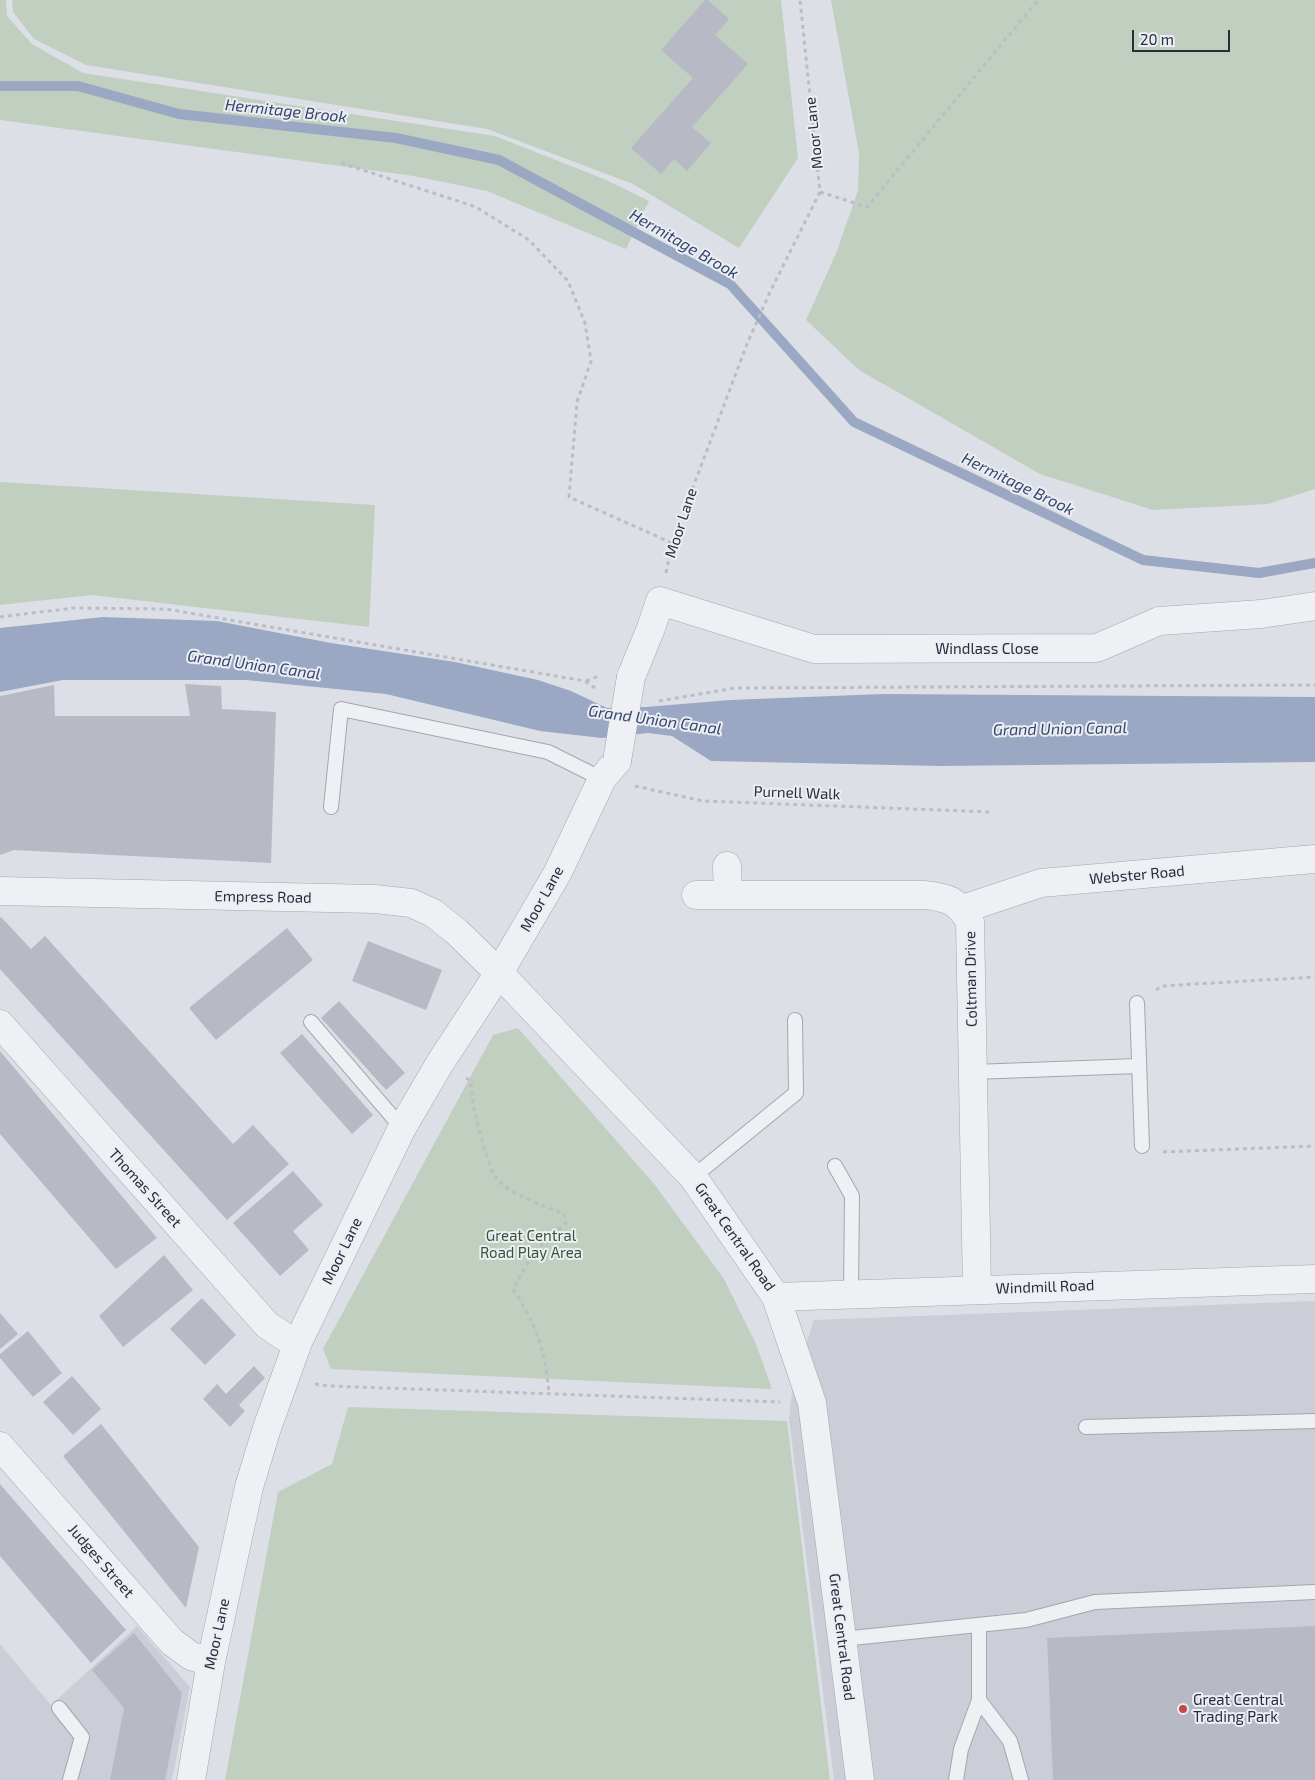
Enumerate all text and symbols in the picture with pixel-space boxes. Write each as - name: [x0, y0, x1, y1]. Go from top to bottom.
- scale bar: [1135, 20, 1232, 52]
- text: 20 m: [1140, 30, 1174, 48]
- water label: Hermitage Brook: [224, 95, 348, 127]
- street label: Moor Lane: [801, 96, 827, 170]
- water label: Hermitage Brook: [626, 205, 742, 283]
- water label: Hermitage Brook: [959, 449, 1077, 519]
- street label: Moor Lane: [661, 486, 701, 560]
- street label: Windlass Close: [935, 640, 1039, 658]
- water label: Grand Union Canal: [186, 646, 322, 684]
- water label: Grand Union Canal: [587, 701, 723, 739]
- water label: Grand Union Canal: [993, 718, 1127, 740]
- street label: Purnell Walk: [753, 782, 841, 804]
- street label: Webster Road: [1088, 862, 1186, 888]
- street label: Moor Lane: [517, 863, 567, 935]
- street label: Empress Road: [214, 887, 312, 907]
- street label: Coltman Drive: [961, 931, 981, 1027]
- street label: Thomas Street: [105, 1145, 185, 1231]
- street label: Great Central Road: [691, 1179, 779, 1295]
- street label: Moor Lane: [318, 1215, 366, 1287]
- park label: Great Central Road Play Area: [480, 1227, 582, 1262]
- street label: Windmill Road: [995, 1276, 1095, 1298]
- street label: Judges Street: [64, 1521, 138, 1601]
- street label: Great Central Road: [825, 1572, 859, 1702]
- street label: Moor Lane: [201, 1597, 233, 1671]
- place label: Great Central Trading Park: [1193, 1691, 1283, 1726]
- marker: Great Central Trading Park: [1177, 1703, 1189, 1715]

